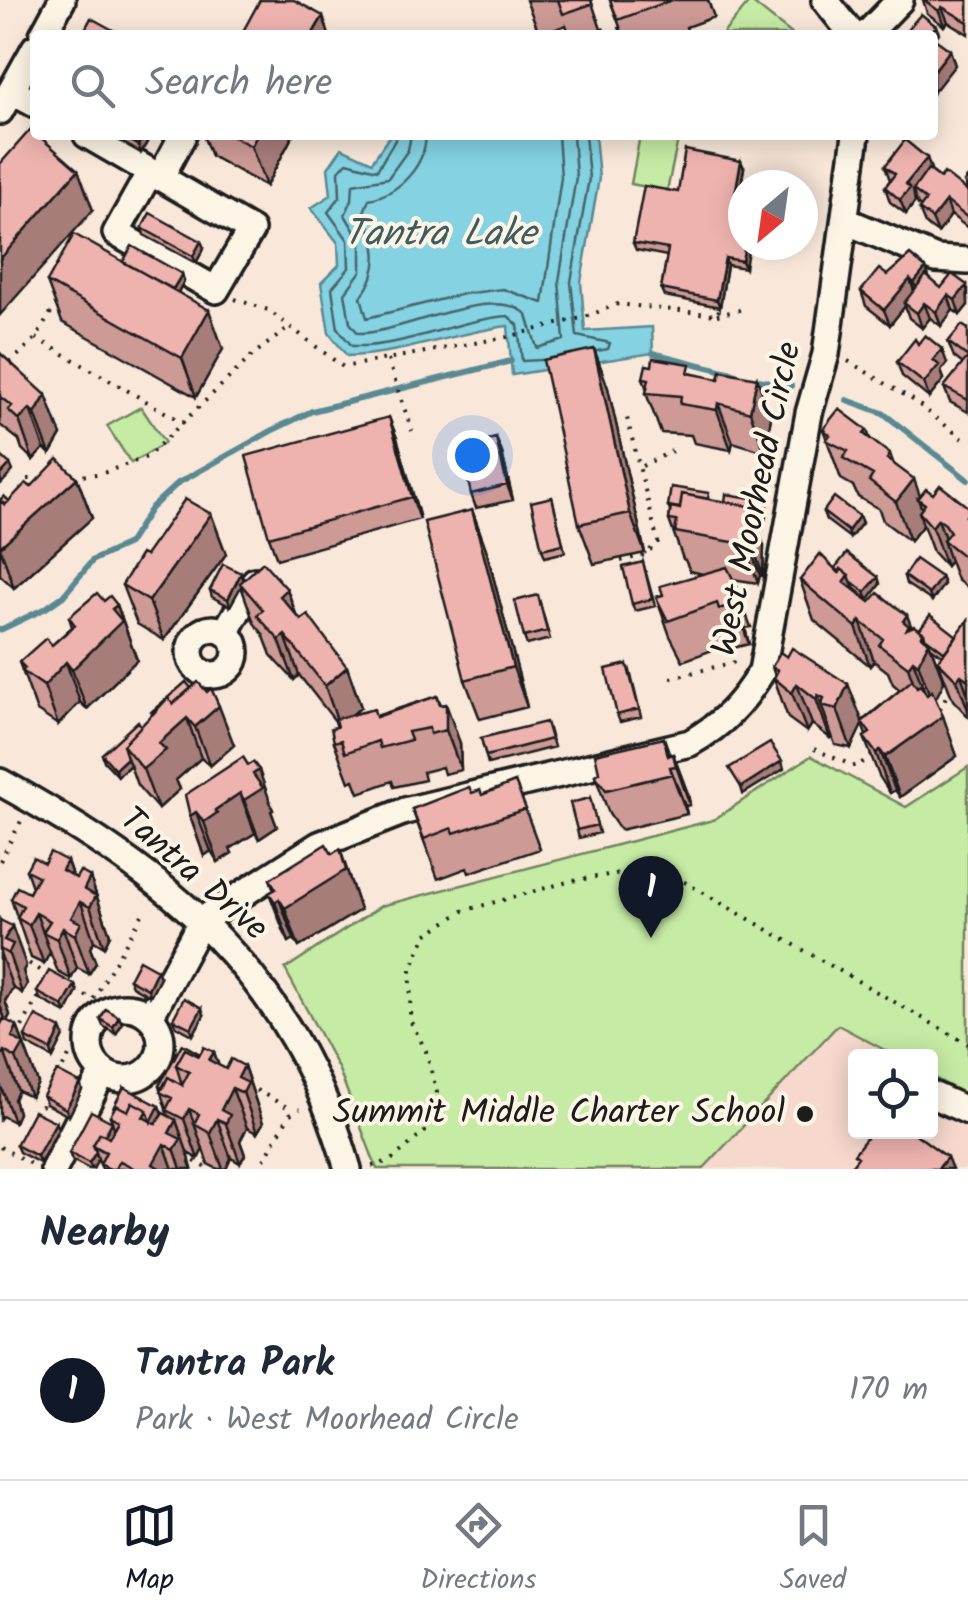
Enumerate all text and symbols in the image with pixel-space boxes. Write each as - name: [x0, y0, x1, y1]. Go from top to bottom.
- search box: [30, 30, 938, 140]
- text: Search here: [145, 55, 332, 115]
- icon: search: [65, 58, 120, 113]
- north arrow: [728, 170, 818, 260]
- water label: Tantra Lake: [344, 205, 540, 265]
- street label: West Moorhead Circle: [697, 337, 819, 661]
- your location: [447, 430, 498, 481]
- street label: Tantra Drive: [106, 794, 280, 956]
- pin: 1: [618, 856, 684, 938]
- map controls: [848, 1049, 938, 1139]
- button: locate: [848, 1049, 938, 1139]
- place label: Summit Middle Charter School: [333, 1086, 785, 1142]
- marker: Summit Middle Charter School: [794, 1103, 816, 1125]
- text: Nearby: [40, 1201, 169, 1268]
- text: Tantra Park: [135, 1335, 334, 1395]
- text: 1: [68, 1365, 77, 1416]
- text: 170 m: [849, 1365, 928, 1416]
- text: Park · West Moorhead Circle: [135, 1395, 519, 1446]
- tab: Map: [122, 1498, 177, 1603]
- tab: Directions: [420, 1498, 536, 1603]
- tab: Saved: [780, 1498, 846, 1603]

